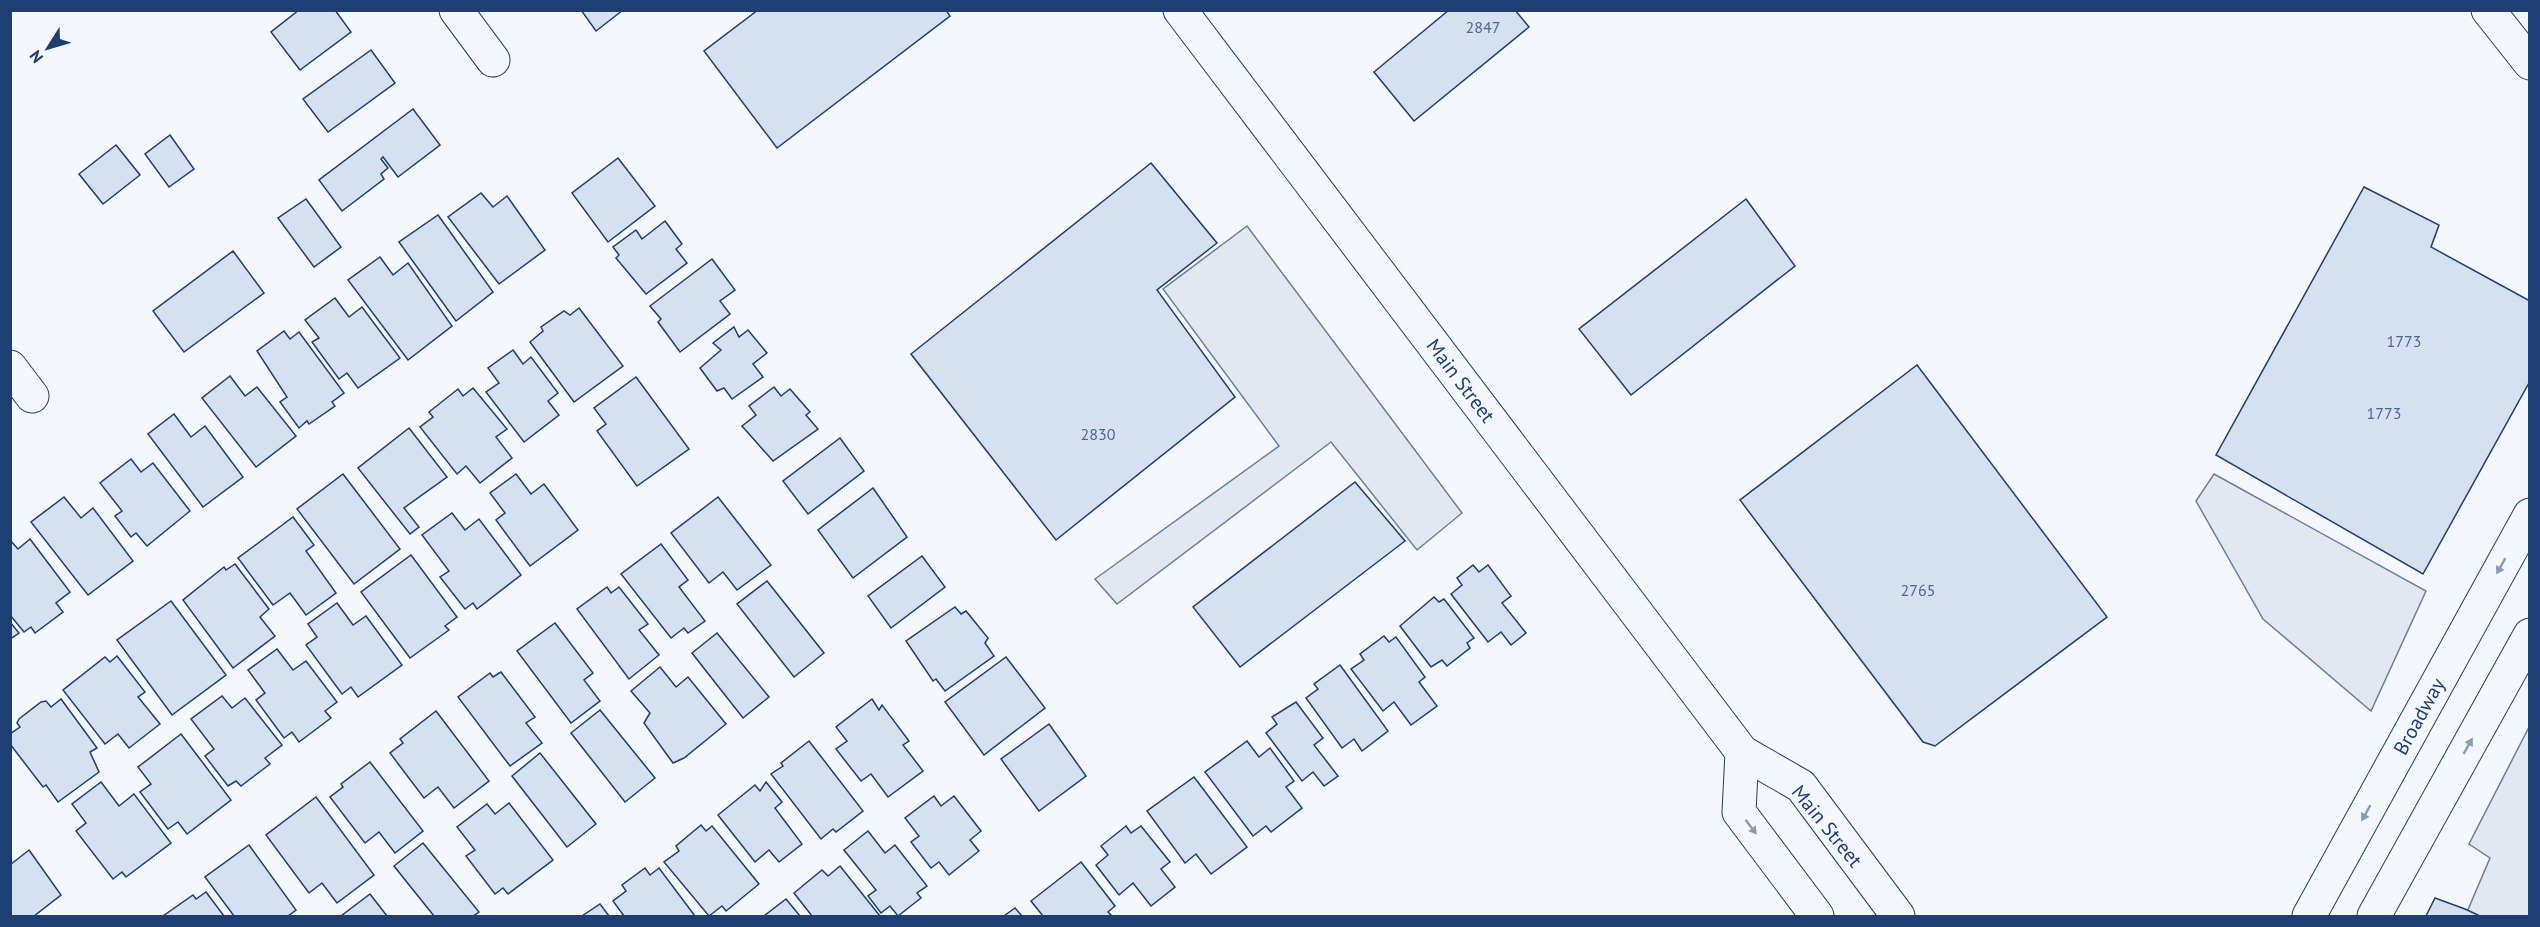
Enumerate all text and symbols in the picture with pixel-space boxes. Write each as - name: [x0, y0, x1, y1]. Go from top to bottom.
- house number: 2847: [1466, 17, 1500, 37]
- north arrow: [18, 18, 78, 78]
- text: N: [25, 47, 47, 67]
- house number: 1773: [2387, 331, 2421, 351]
- street label: Main Street: [1421, 334, 1501, 428]
- house number: 1773: [2367, 403, 2401, 423]
- house number: 2830: [1081, 424, 1116, 444]
- one-way arrow: [2496, 558, 2506, 575]
- house number: 2765: [1901, 580, 1935, 600]
- street label: Broadway: [2387, 673, 2451, 759]
- one-way arrow: [2463, 737, 2473, 754]
- street label: Main Street: [1786, 780, 1868, 873]
- one-way arrow: [2361, 804, 2371, 821]
- one-way arrow: [1744, 820, 1756, 835]

